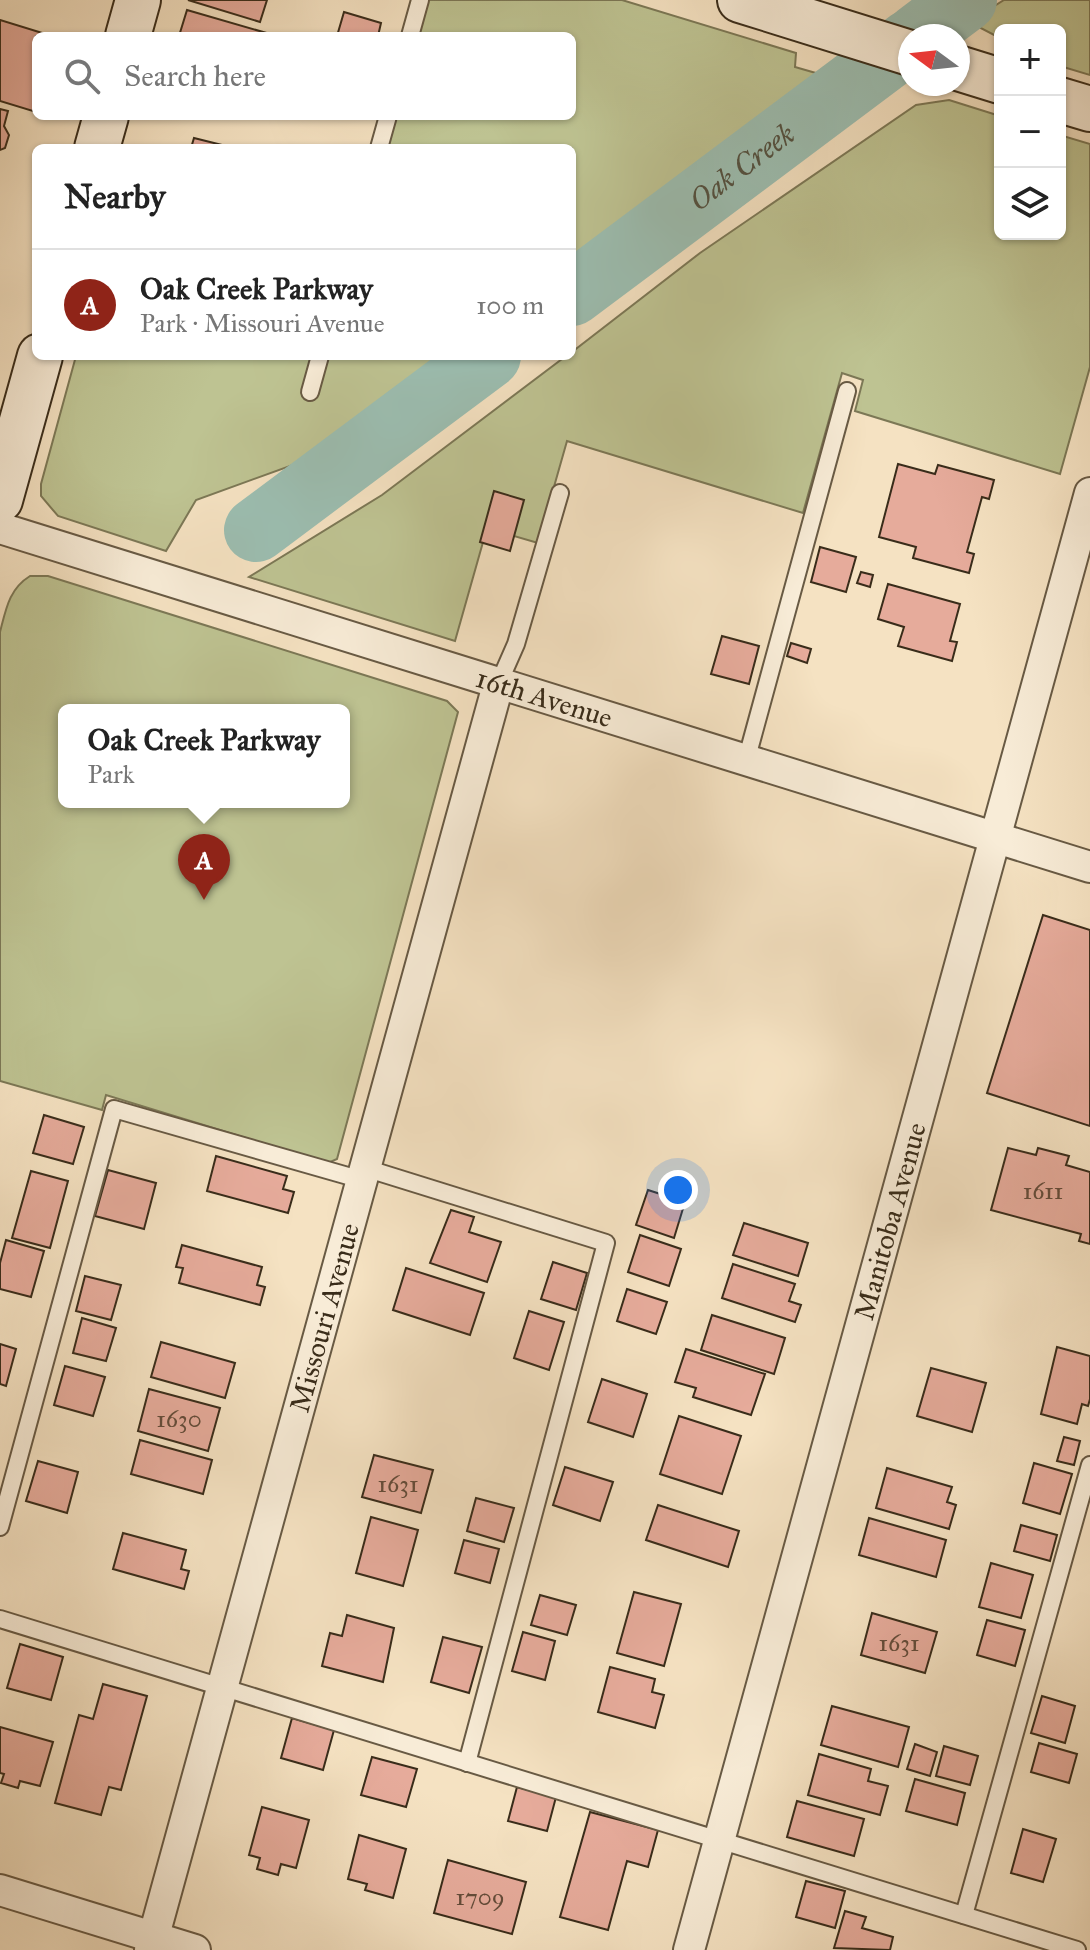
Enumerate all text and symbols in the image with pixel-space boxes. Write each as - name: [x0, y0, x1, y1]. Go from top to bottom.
- north arrow: [898, 24, 970, 96]
- map controls: [994, 24, 1066, 240]
- button: +: [994, 24, 1066, 96]
- search box: [32, 32, 576, 120]
- icon: search: [60, 54, 104, 98]
- text: Search here: [124, 58, 266, 94]
- button: −: [994, 96, 1066, 168]
- water label: Oak Creek: [682, 116, 802, 218]
- button: layers: [994, 168, 1066, 240]
- text: Nearby: [64, 176, 166, 217]
- text: Oak Creek Parkway: [140, 271, 373, 307]
- text: A: [81, 289, 99, 321]
- text: 100 m: [476, 289, 544, 321]
- text: Park · Missouri Avenue: [140, 307, 385, 339]
- street label: 16th Avenue: [472, 660, 617, 735]
- popup: [58, 704, 350, 808]
- text: Oak Creek Parkway: [88, 722, 320, 758]
- text: Park: [88, 758, 135, 790]
- pin: A: [178, 834, 230, 900]
- street label: Manitoba Avenue: [846, 1118, 933, 1324]
- your location: [658, 1170, 698, 1210]
- house number: 1611: [1023, 1176, 1063, 1206]
- street label: Missouri Avenue: [281, 1219, 367, 1416]
- house number: 1630: [156, 1404, 202, 1434]
- house number: 1631: [378, 1469, 418, 1499]
- house number: 1631: [879, 1628, 919, 1658]
- house number: 1709: [455, 1882, 505, 1912]

